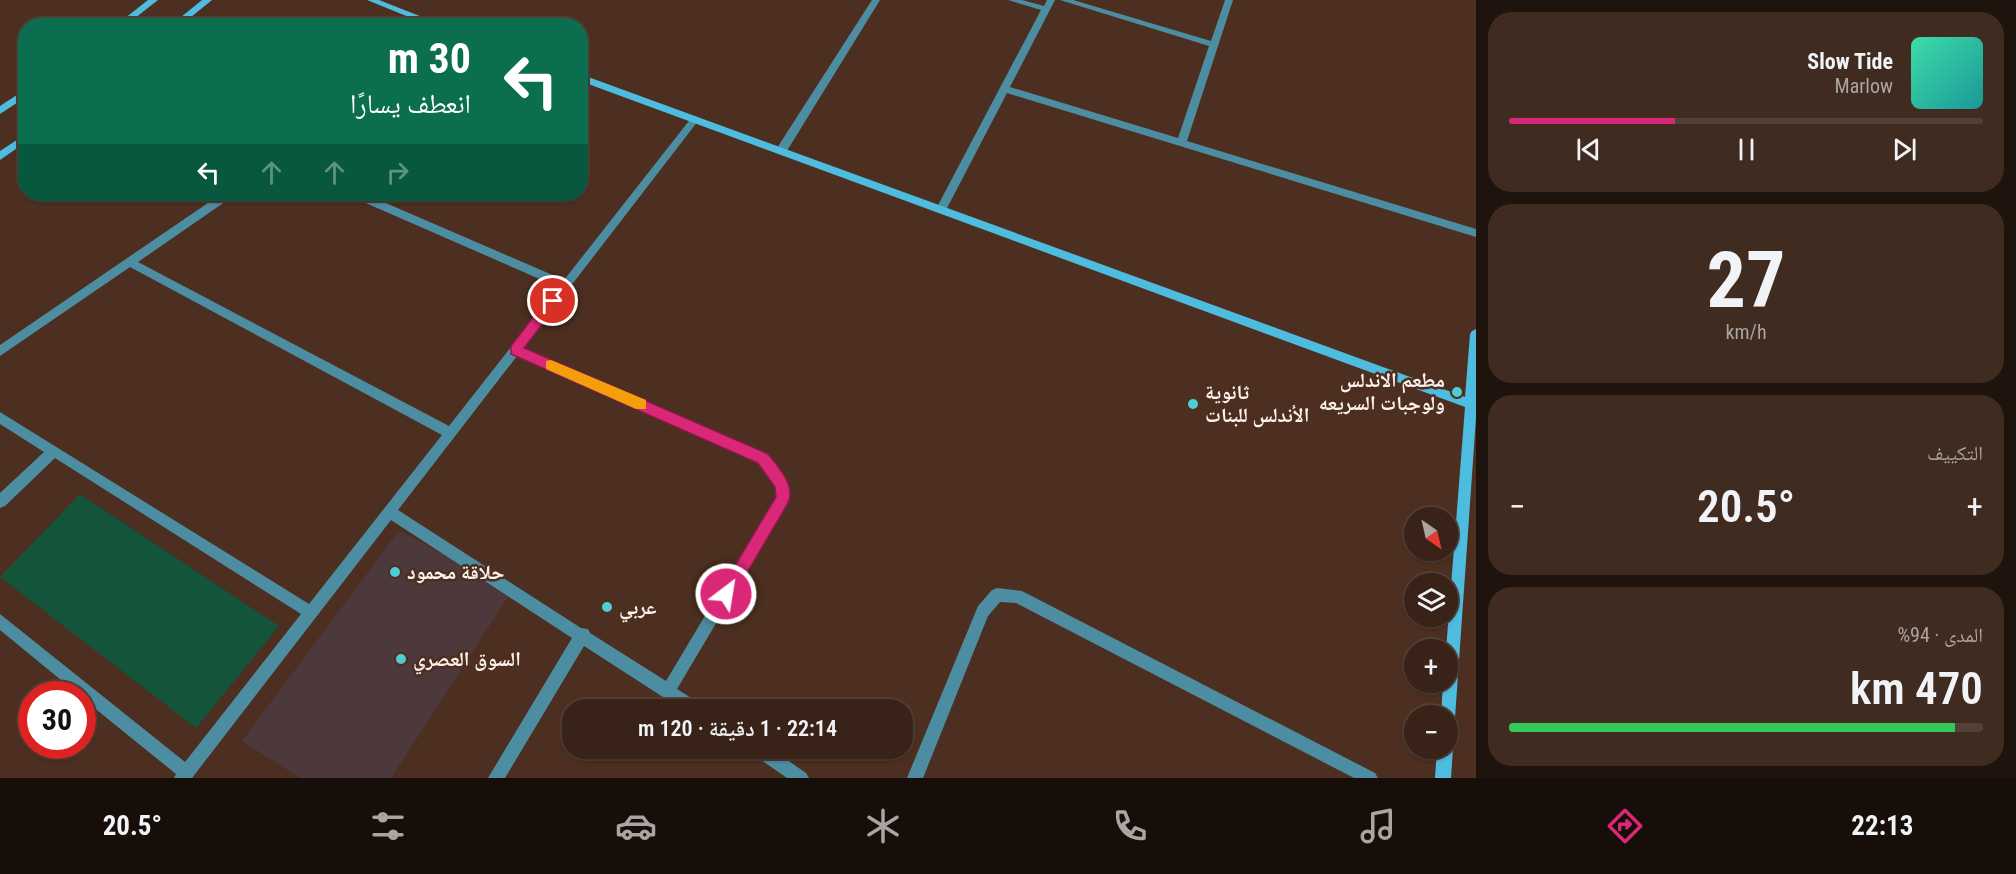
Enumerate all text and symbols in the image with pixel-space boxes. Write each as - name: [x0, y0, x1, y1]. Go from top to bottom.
- text: 30 m: [388, 34, 471, 83]
- icon: left: [492, 42, 570, 120]
- text: Slow Tide: [1807, 49, 1893, 74]
- text: Marlow: [1835, 74, 1893, 98]
- text: انعطف يسارًا: [350, 88, 471, 120]
- icon: previous: [1572, 133, 1605, 166]
- icon: pause: [1730, 133, 1763, 166]
- icon: next: [1888, 133, 1921, 166]
- icon: left: [192, 156, 225, 189]
- icon: ahead: [255, 156, 288, 189]
- icon: ahead: [318, 156, 351, 189]
- icon: right: [381, 156, 414, 189]
- text: 27: [1707, 235, 1785, 326]
- pin: [527, 275, 578, 326]
- icon: arrive: [536, 284, 569, 317]
- text: km/h: [1725, 320, 1767, 344]
- place label: مطعم الاندلس ولوجبات السريعه: [1319, 368, 1445, 415]
- place label: ثانوية الأندلس للبنات: [1205, 380, 1309, 428]
- marker: مطعم الاندلس ولوجبات السريعه: [1450, 385, 1464, 399]
- marker: ثانوية الأندلس للبنات: [1186, 397, 1200, 411]
- text: التكييف: [1927, 441, 1983, 465]
- text: 20.5°: [1697, 480, 1795, 533]
- text: −: [1509, 487, 1526, 526]
- text: +: [1967, 487, 1983, 526]
- north arrow: [1404, 507, 1458, 561]
- map controls: [1404, 507, 1458, 759]
- place label: حلاقة محمود: [407, 560, 504, 584]
- position arrow: [694, 562, 758, 626]
- marker: حلاقة محمود: [388, 565, 402, 579]
- button: layers: [1404, 573, 1458, 627]
- place label: عربي: [619, 595, 657, 623]
- marker: عربي: [600, 600, 614, 614]
- text: المدى · 94%: [1897, 623, 1983, 647]
- button: +: [1404, 639, 1458, 693]
- place label: السوق العصري: [413, 647, 521, 675]
- marker: السوق العصري: [394, 652, 408, 666]
- text: 470 km: [1850, 662, 1983, 715]
- speed limit sign: 30: [18, 681, 96, 759]
- button: −: [1404, 705, 1458, 759]
- text: 22:14 · 1 دقيقة · 120 m: [638, 716, 837, 741]
- icon: filters: [367, 805, 409, 847]
- icon: car: [615, 805, 657, 847]
- icon: climate: [862, 805, 904, 847]
- icon: phone: [1109, 805, 1151, 847]
- icon: music: [1357, 805, 1399, 847]
- icon: directions: [1604, 805, 1646, 847]
- text: 20.5°: [103, 810, 162, 842]
- text: 22:13: [1851, 810, 1913, 842]

